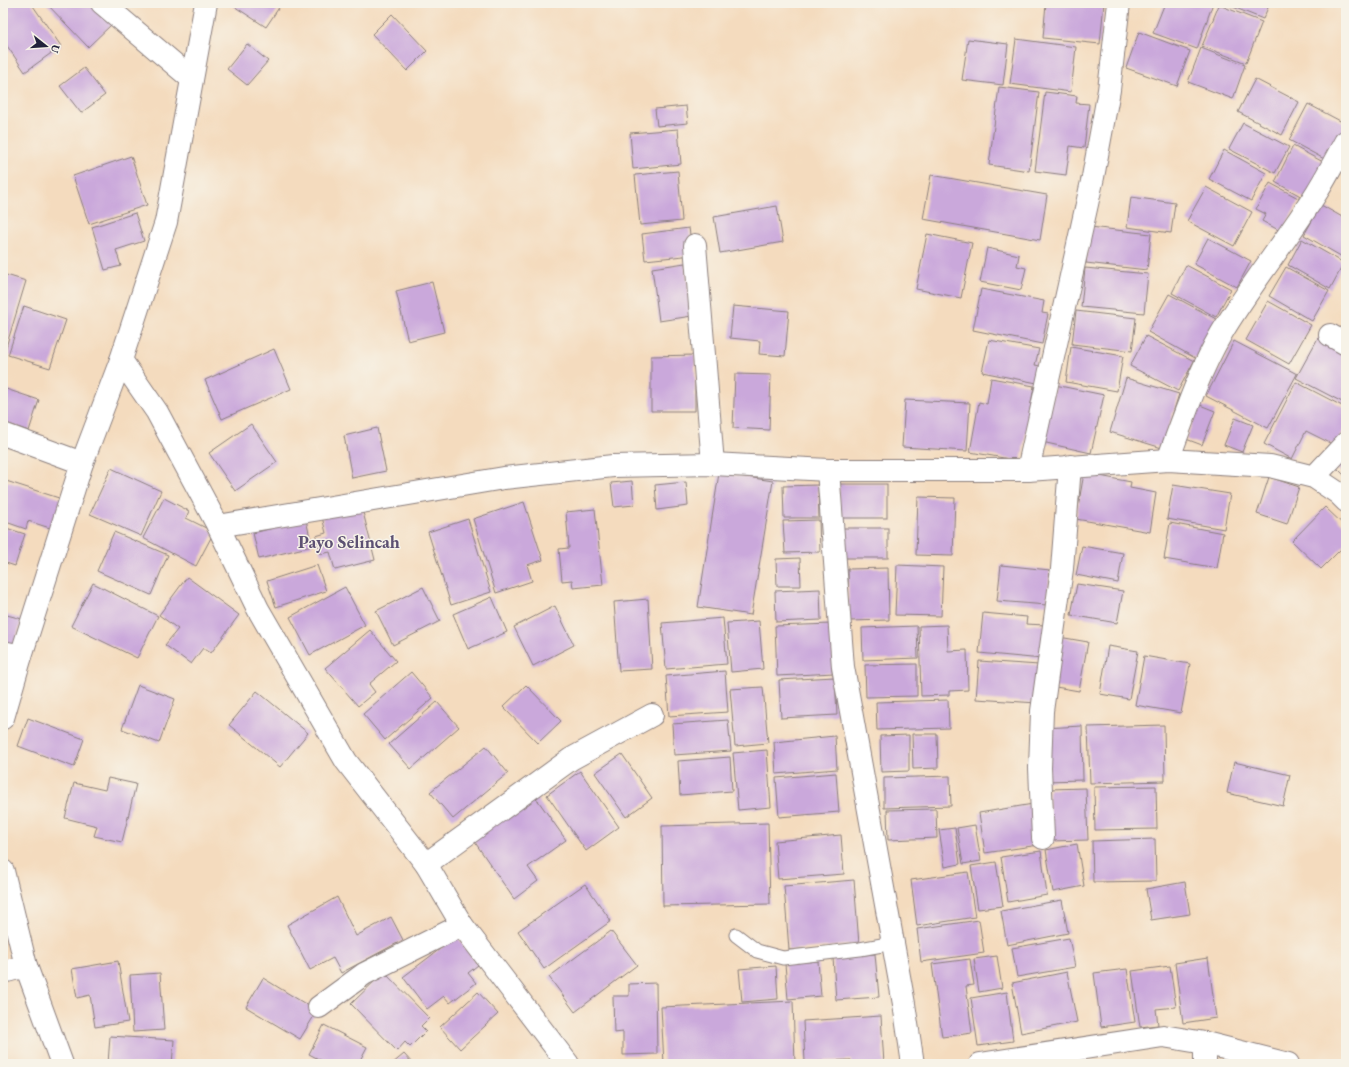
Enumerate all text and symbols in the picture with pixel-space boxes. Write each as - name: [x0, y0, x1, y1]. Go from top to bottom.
- north arrow: [26, 26, 66, 66]
- text: U: [47, 43, 63, 56]
- district label: Payo Selincah: [298, 530, 400, 553]

